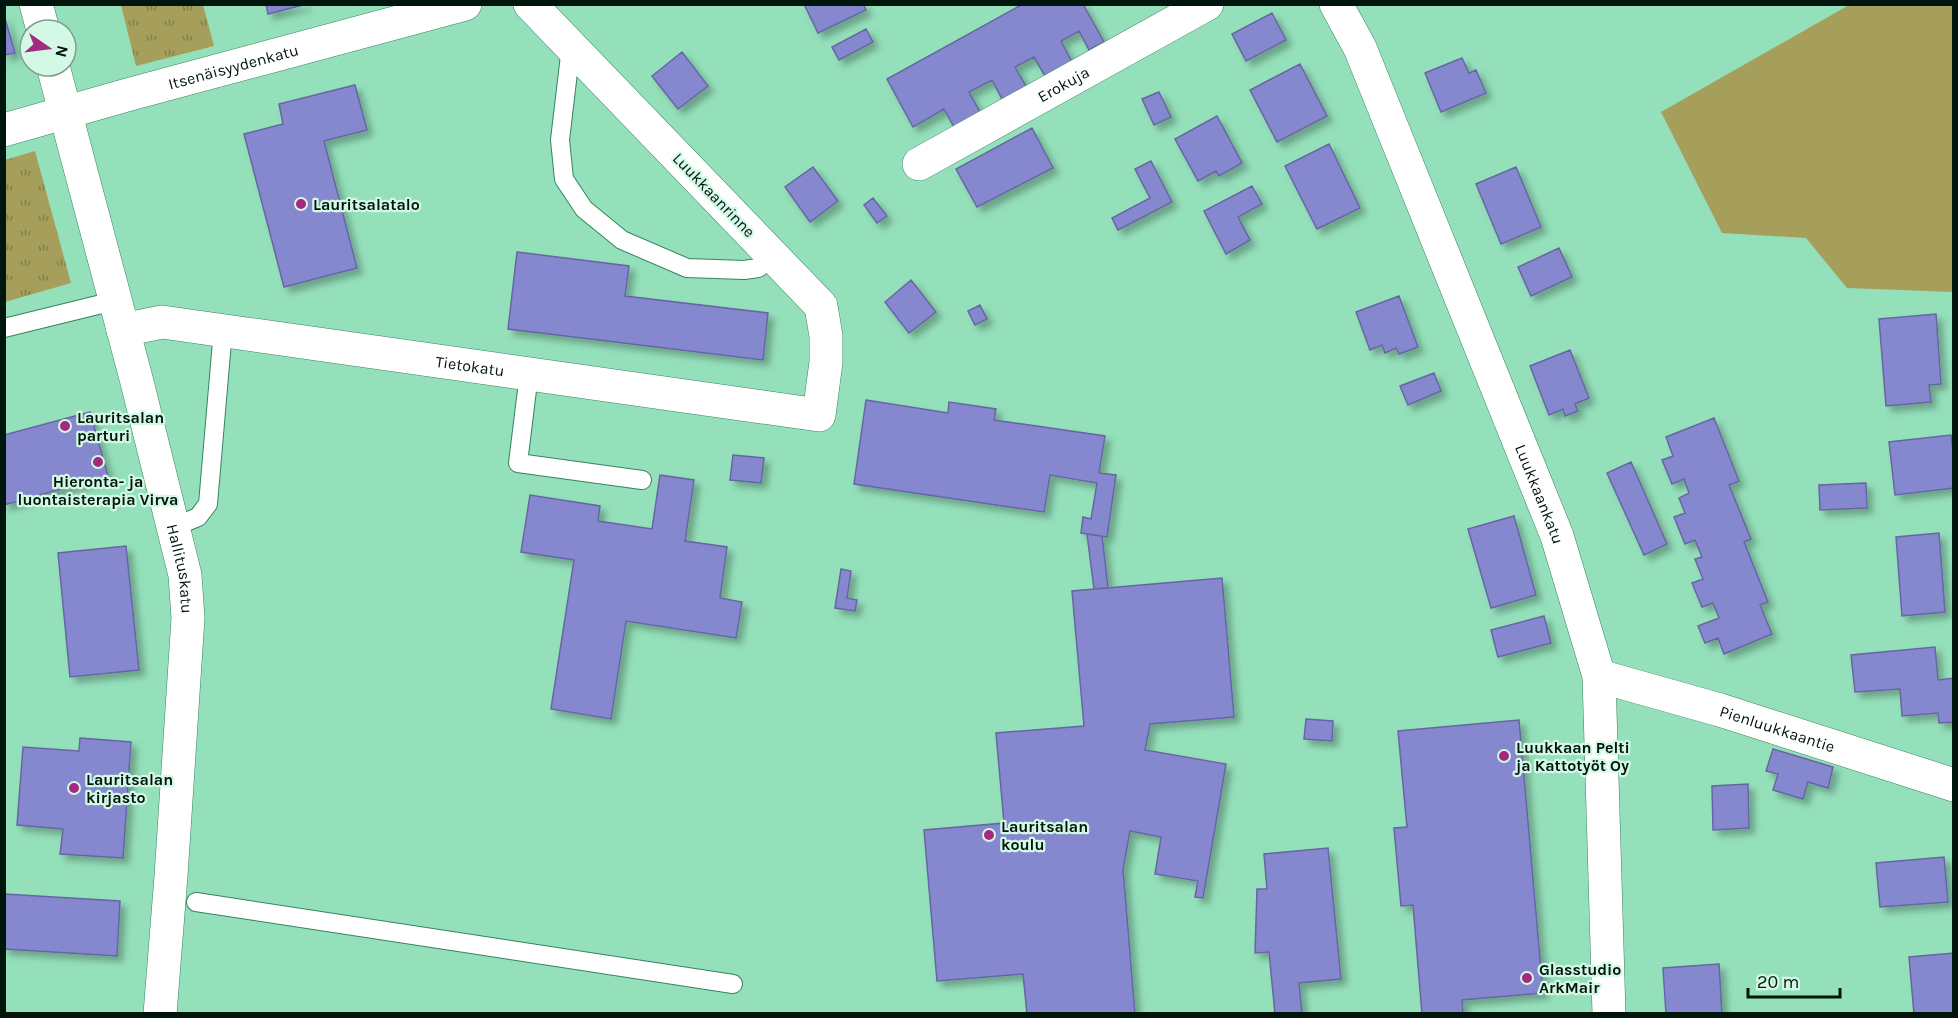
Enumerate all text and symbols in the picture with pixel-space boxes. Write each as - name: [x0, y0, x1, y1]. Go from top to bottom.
- north arrow: [18, 18, 78, 78]
- street label: Itsenäisyydenkatu: [166, 40, 301, 93]
- text: N: [51, 44, 73, 59]
- street label: Erokuja: [1034, 62, 1092, 106]
- street label: Luukkaanrinne: [669, 149, 759, 241]
- place label: Lauritsalatalo: [313, 195, 420, 214]
- marker: Lauritsalatalo: [294, 197, 308, 211]
- street label: Tietokatu: [434, 351, 506, 380]
- place label: Lauritsalan parturi: [77, 408, 164, 445]
- marker: Lauritsalan parturi: [58, 419, 72, 433]
- street label: Luukkaankatu: [1511, 441, 1568, 546]
- marker: Hieronta- ja luontaisterapia Virva: [91, 455, 105, 469]
- place label: Hieronta- ja luontaisterapia Virva: [18, 472, 178, 509]
- street label: Hallituskatu: [163, 522, 197, 614]
- street label: Pienluukkaantie: [1718, 701, 1837, 756]
- place label: Luukkaan Pelti ja Kattotyöt Oy: [1514, 738, 1630, 775]
- marker: Luukkaan Pelti ja Kattotyöt Oy: [1497, 749, 1511, 763]
- place label: Lauritsalan kirjasto: [86, 770, 173, 807]
- marker: Lauritsalan kirjasto: [67, 781, 81, 795]
- place label: Lauritsalan koulu: [1001, 817, 1088, 854]
- marker: Lauritsalan koulu: [982, 828, 996, 842]
- place label: Glasstudio ArkMair: [1539, 960, 1621, 997]
- scale bar: [1748, 961, 1840, 999]
- marker: Glasstudio ArkMair: [1520, 971, 1534, 985]
- text: 20 m: [1757, 971, 1799, 993]

